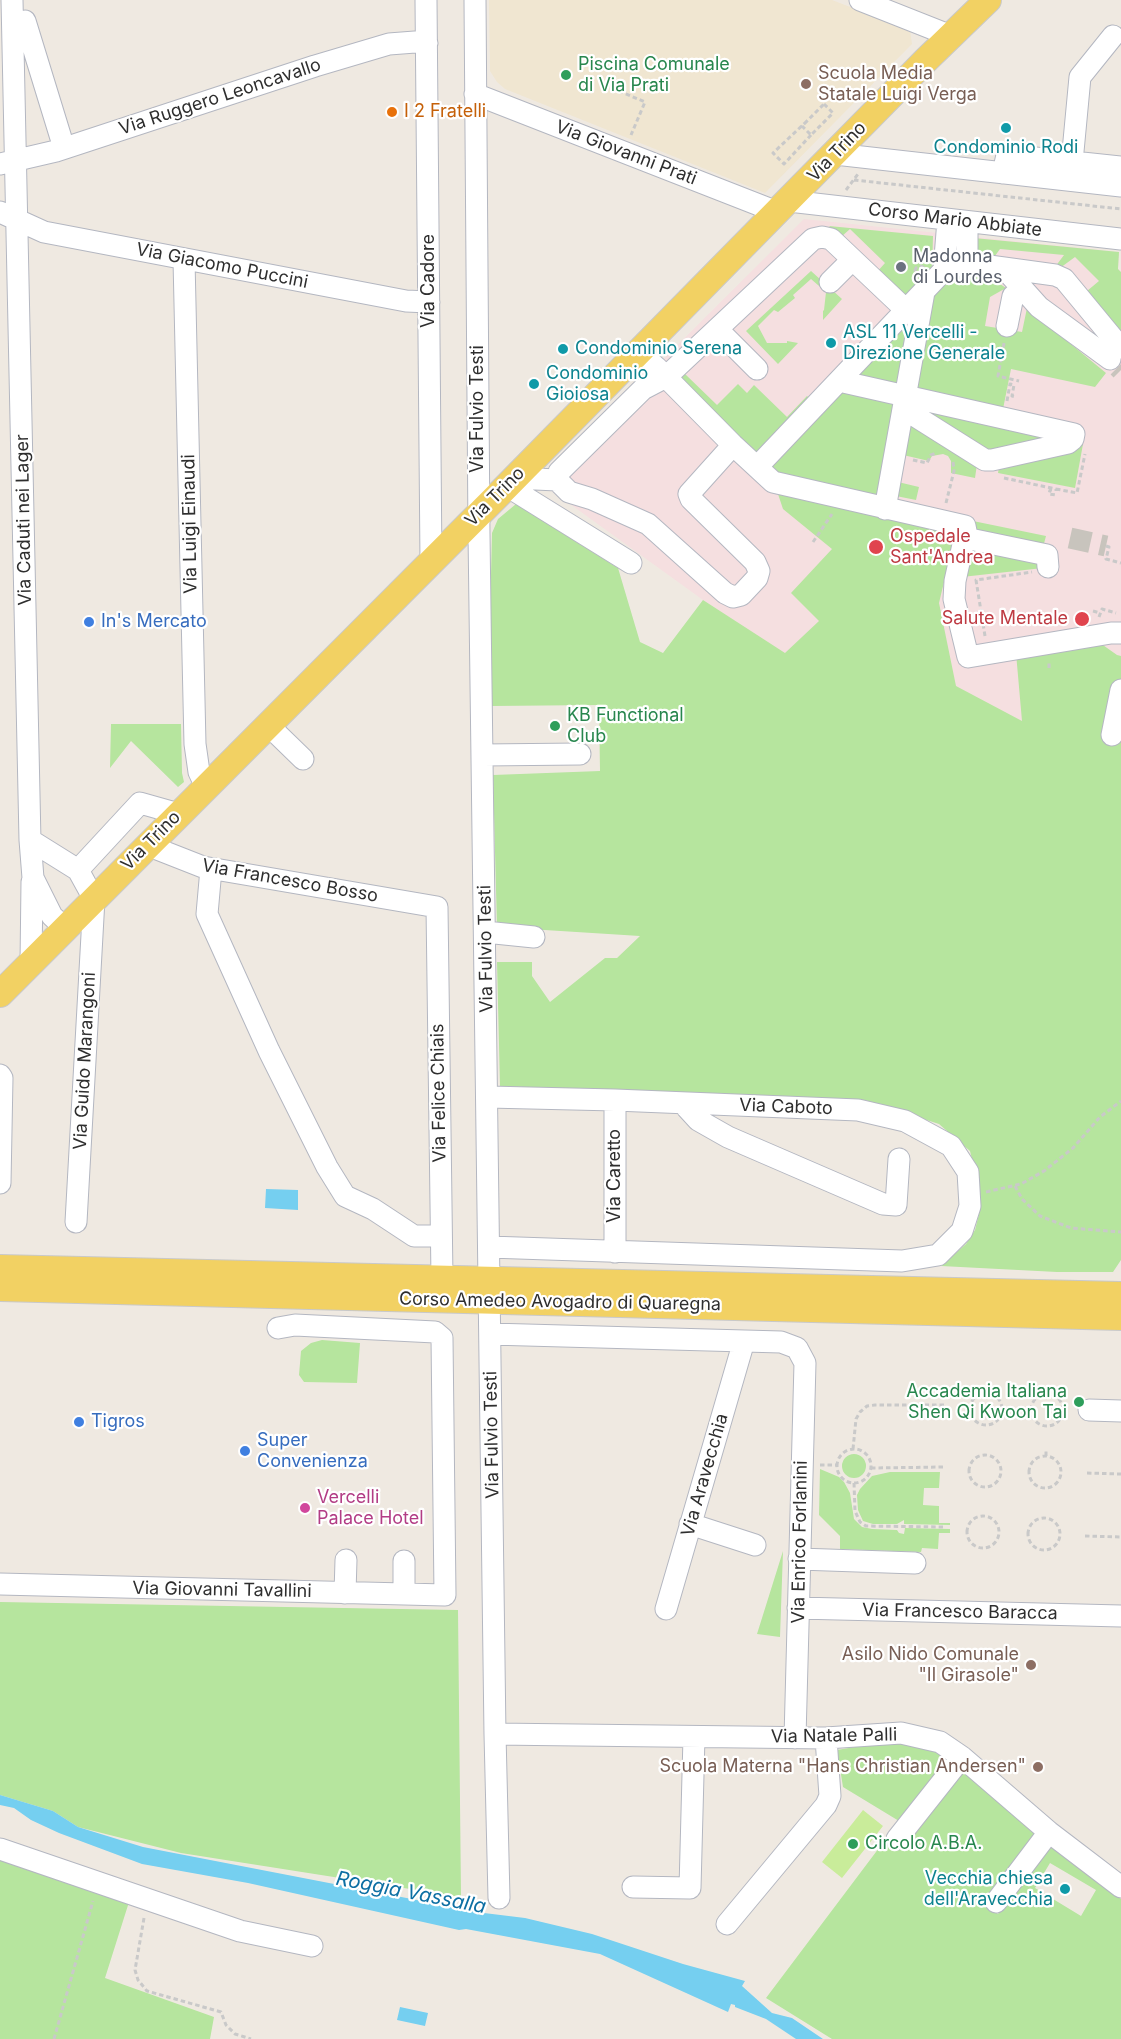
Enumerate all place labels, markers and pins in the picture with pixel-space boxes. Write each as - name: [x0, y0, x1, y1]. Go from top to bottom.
- place label: Piscina Comunale di Via Prati: [578, 54, 730, 97]
- place label: Scuola Media Statale Luigi Verga: [818, 63, 977, 106]
- marker: Piscina Comunale di Via Prati: [559, 68, 573, 82]
- marker: Scuola Media Statale Luigi Verga: [799, 77, 813, 91]
- place label: I 2 Fratelli: [404, 101, 486, 123]
- marker: I 2 Fratelli: [385, 105, 399, 119]
- marker: Condominio Rodi: [999, 121, 1013, 135]
- place label: Condominio Rodi: [934, 137, 1078, 159]
- place label: Madonna di Lourdes: [913, 246, 1003, 288]
- marker: Madonna di Lourdes: [894, 260, 908, 274]
- place label: ASL 11 Vercelli - Direzione Generale: [843, 322, 1005, 364]
- marker: ASL 11 Vercelli - Direzione Generale: [824, 336, 838, 350]
- place label: Condominio Serena: [575, 338, 742, 360]
- marker: Condominio Serena: [556, 342, 570, 356]
- place label: Condominio Gioiosa: [546, 363, 648, 406]
- marker: Condominio Gioiosa: [527, 377, 541, 391]
- place label: Ospedale Sant'Andrea: [890, 526, 993, 568]
- marker: Ospedale Sant'Andrea: [867, 538, 885, 556]
- place label: Salute Mentale: [942, 608, 1068, 630]
- marker: Salute Mentale: [1073, 610, 1091, 628]
- place label: In's Mercato: [101, 611, 207, 633]
- marker: In's Mercato: [82, 615, 96, 629]
- place label: KB Functional Club: [567, 705, 684, 748]
- marker: KB Functional Club: [548, 719, 562, 733]
- place label: Accademia Italiana Shen Qi Kwoon Tai: [906, 1381, 1067, 1424]
- marker: Accademia Italiana Shen Qi Kwoon Tai: [1072, 1395, 1086, 1409]
- place label: Tigros: [91, 1411, 145, 1433]
- marker: Tigros: [72, 1415, 86, 1429]
- place label: Super Convenienza: [257, 1430, 368, 1472]
- marker: Super Convenienza: [238, 1444, 252, 1458]
- place label: Vercelli Palace Hotel: [317, 1487, 424, 1530]
- marker: Vercelli Palace Hotel: [298, 1501, 312, 1515]
- place label: Asilo Nido Comunale "Il Girasole": [842, 1644, 1019, 1686]
- marker: Asilo Nido Comunale "Il Girasole": [1024, 1658, 1038, 1672]
- place label: Scuola Materna "Hans Christian Andersen": [660, 1756, 1026, 1778]
- marker: Scuola Materna "Hans Christian Andersen": [1031, 1760, 1045, 1774]
- place label: Circolo A.B.A.: [865, 1833, 982, 1855]
- marker: Circolo A.B.A.: [846, 1837, 860, 1851]
- place label: Vecchia chiesa dell'Aravecchia: [924, 1868, 1053, 1910]
- marker: Vecchia chiesa dell'Aravecchia: [1058, 1882, 1072, 1896]

